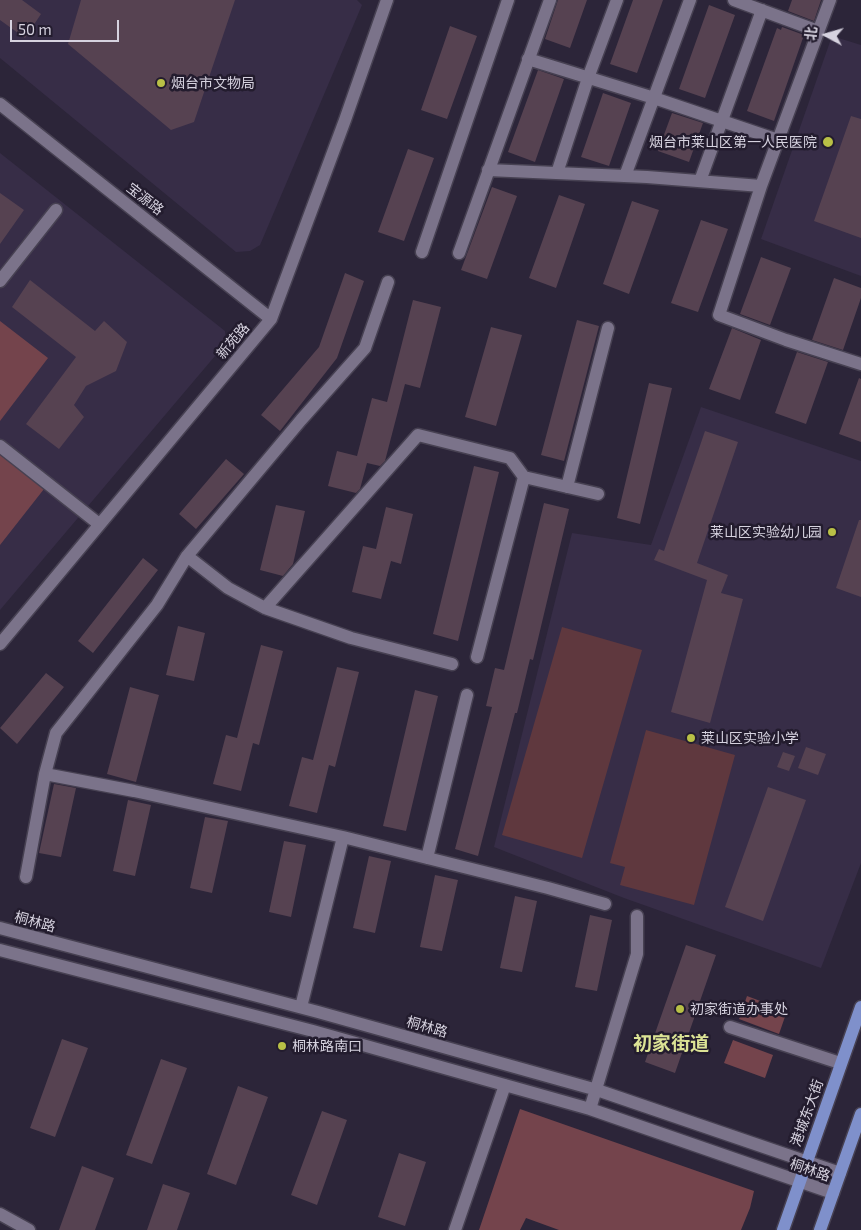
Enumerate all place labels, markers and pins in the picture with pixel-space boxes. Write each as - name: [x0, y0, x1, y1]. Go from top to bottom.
- place label: 烟台市文物局: [171, 75, 255, 91]
- marker: 烟台市文物局: [155, 77, 167, 89]
- place label: 烟台市莱山区第一人民医院: [649, 134, 817, 150]
- marker: 烟台市莱山区第一人民医院: [821, 135, 835, 149]
- place label: 莱山区实验幼儿园: [710, 524, 822, 540]
- marker: 莱山区实验幼儿园: [826, 526, 838, 538]
- place label: 莱山区实验小学: [701, 730, 799, 746]
- marker: 莱山区实验小学: [685, 732, 697, 744]
- place label: 初家街道办事处: [690, 1001, 788, 1017]
- marker: 初家街道办事处: [674, 1003, 686, 1015]
- place label: 桐林路南口: [292, 1038, 362, 1054]
- marker: 桐林路南口: [276, 1040, 288, 1052]

